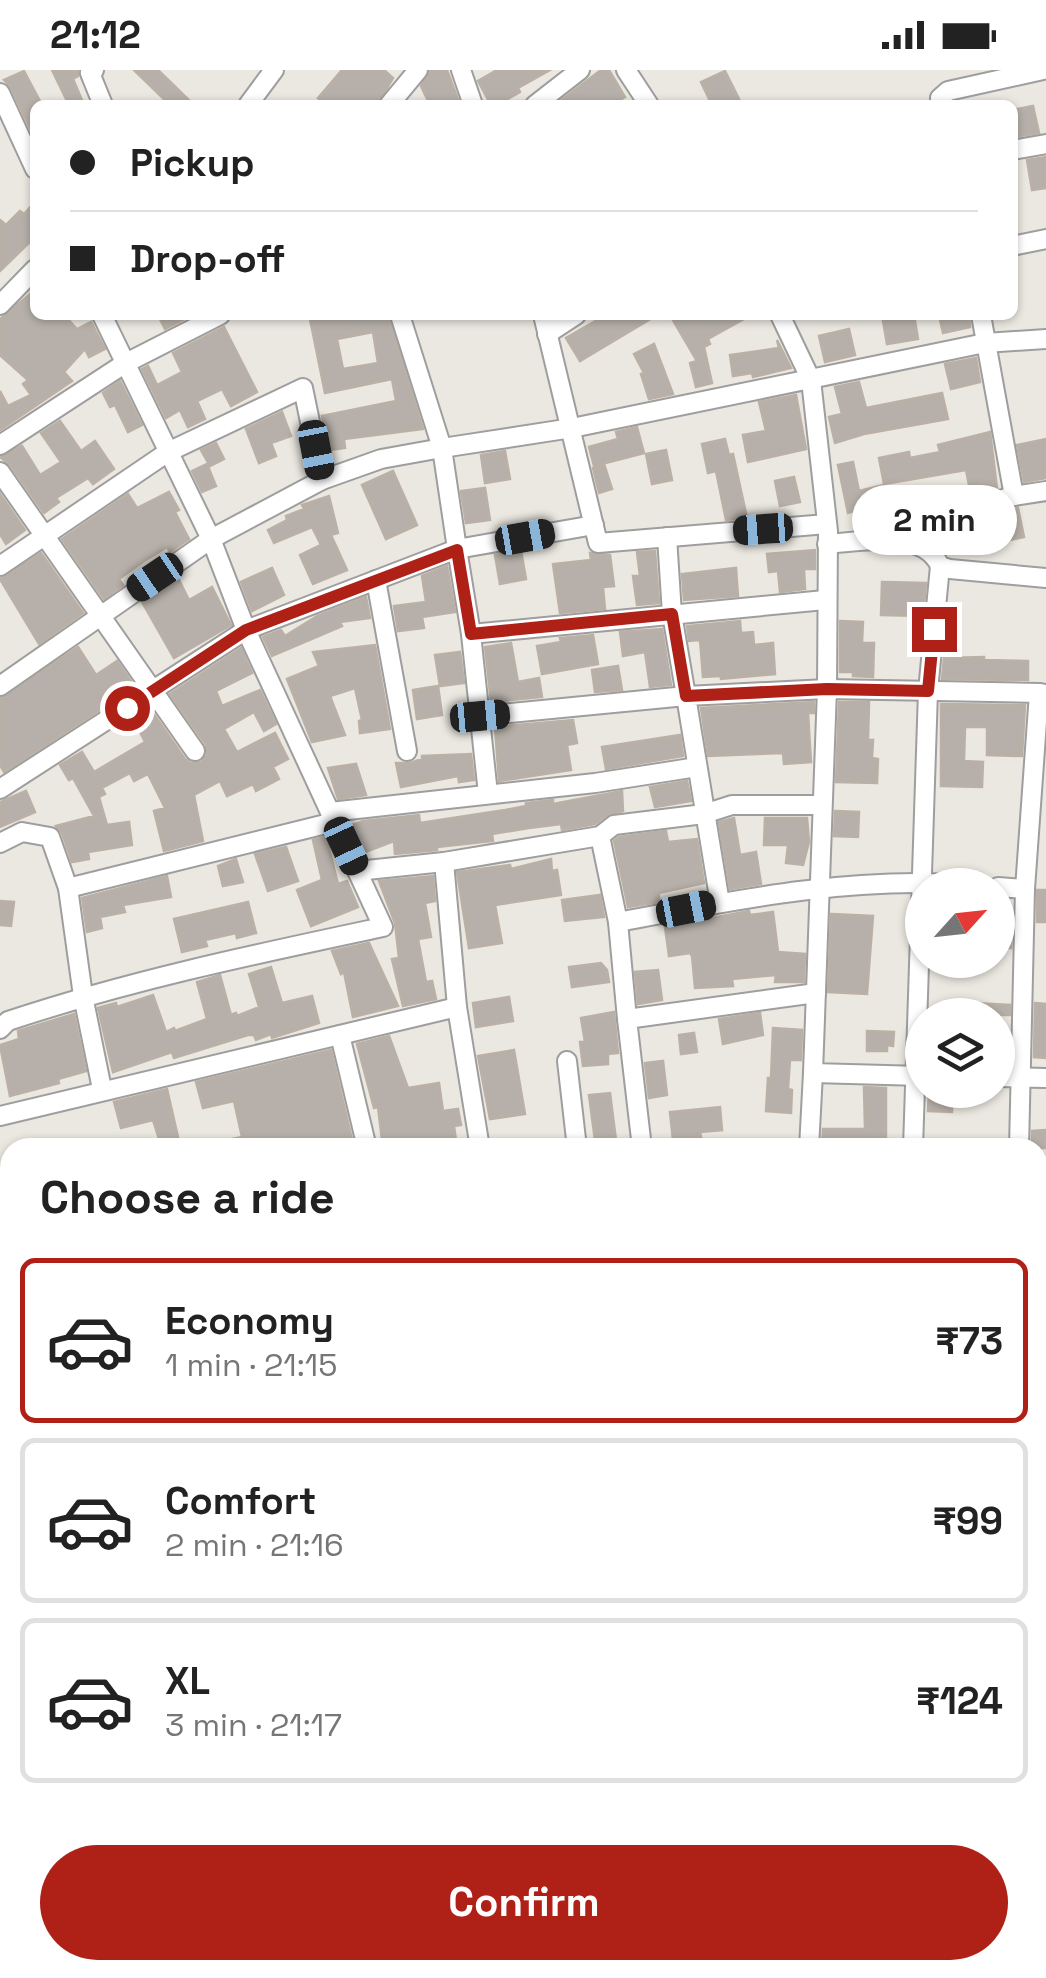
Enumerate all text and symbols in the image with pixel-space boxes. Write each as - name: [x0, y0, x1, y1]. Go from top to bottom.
- text: 21:12: [50, 11, 141, 59]
- text: Pickup: [130, 139, 254, 187]
- text: Drop-off: [130, 235, 285, 283]
- car: [296, 418, 336, 482]
- callout: 2 min: [852, 484, 1016, 554]
- text: 2 min: [893, 500, 976, 540]
- car: [732, 512, 794, 546]
- car: [493, 517, 557, 557]
- car: [122, 548, 188, 606]
- route end: [912, 607, 957, 652]
- route start: [105, 686, 150, 731]
- car: [449, 698, 511, 734]
- car: [320, 812, 372, 880]
- north arrow: [905, 868, 1015, 978]
- map controls: [905, 868, 1015, 1108]
- car: [654, 889, 718, 929]
- button: layers: [905, 998, 1015, 1108]
- text: Choose a ride: [40, 1169, 335, 1226]
- icon: car: [45, 1296, 135, 1386]
- text: Economy: [165, 1297, 334, 1345]
- text: ₹73: [935, 1317, 1003, 1365]
- text: 1 min · 21:15: [165, 1345, 337, 1385]
- icon: car: [45, 1476, 135, 1566]
- text: Comfort: [165, 1477, 316, 1525]
- text: ₹99: [932, 1497, 1003, 1545]
- text: 2 min · 21:16: [165, 1525, 344, 1565]
- icon: car: [45, 1656, 135, 1746]
- text: XL: [165, 1657, 210, 1705]
- text: ₹124: [916, 1677, 1003, 1725]
- text: 3 min · 21:17: [165, 1705, 342, 1745]
- button: Confirm: [40, 1845, 1008, 1960]

